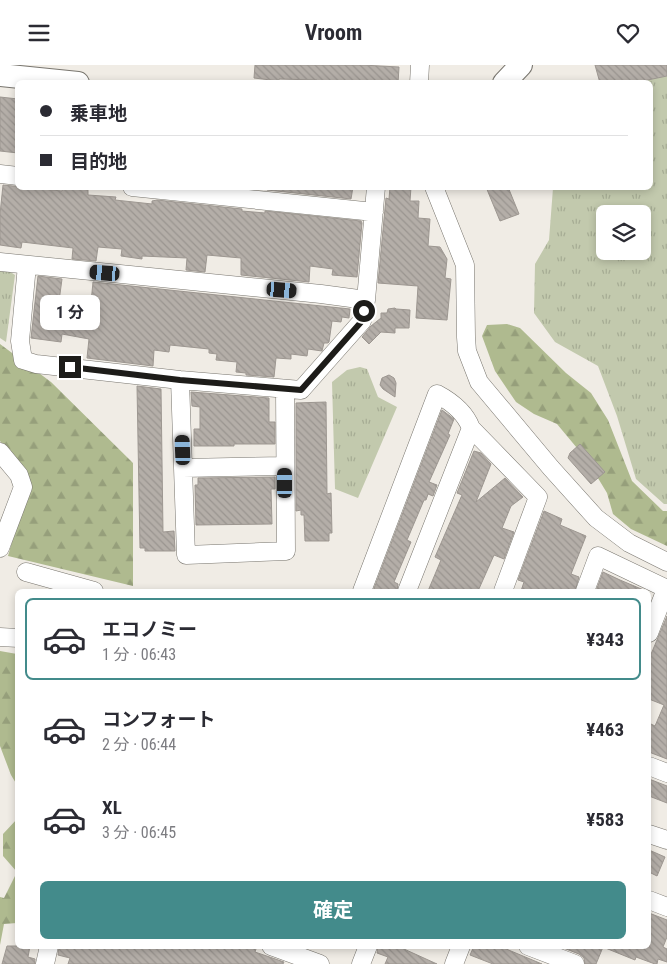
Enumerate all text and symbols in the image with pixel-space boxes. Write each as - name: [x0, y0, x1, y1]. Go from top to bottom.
- icon: menu: [25, 19, 53, 47]
- icon: heart: [614, 19, 642, 47]
- text: Vroom: [305, 20, 362, 45]
- text: 乗車地: [70, 102, 127, 125]
- text: 目的地: [70, 150, 127, 173]
- map controls: [596, 205, 651, 260]
- button: layers: [596, 205, 651, 260]
- car: [89, 264, 120, 282]
- car: [266, 281, 297, 299]
- callout: 1 分: [40, 295, 100, 329]
- route start: [353, 300, 375, 322]
- text: 1 分: [56, 303, 84, 322]
- route end: [59, 356, 81, 378]
- car: [174, 435, 191, 465]
- car: [277, 468, 292, 498]
- icon: car: [42, 617, 87, 662]
- text: エコノミー: [102, 618, 197, 641]
- text: ¥343: [586, 628, 624, 651]
- text: 1 分 · 06:43: [102, 645, 176, 664]
- icon: car: [42, 707, 87, 752]
- text: コンフォート: [102, 708, 215, 731]
- text: ¥463: [586, 718, 624, 741]
- text: 2 分 · 06:44: [102, 735, 176, 754]
- text: XL: [102, 796, 122, 819]
- icon: car: [42, 797, 87, 842]
- text: ¥583: [586, 808, 624, 831]
- text: 3 分 · 06:45: [102, 823, 176, 842]
- button: 確定: [40, 881, 626, 939]

